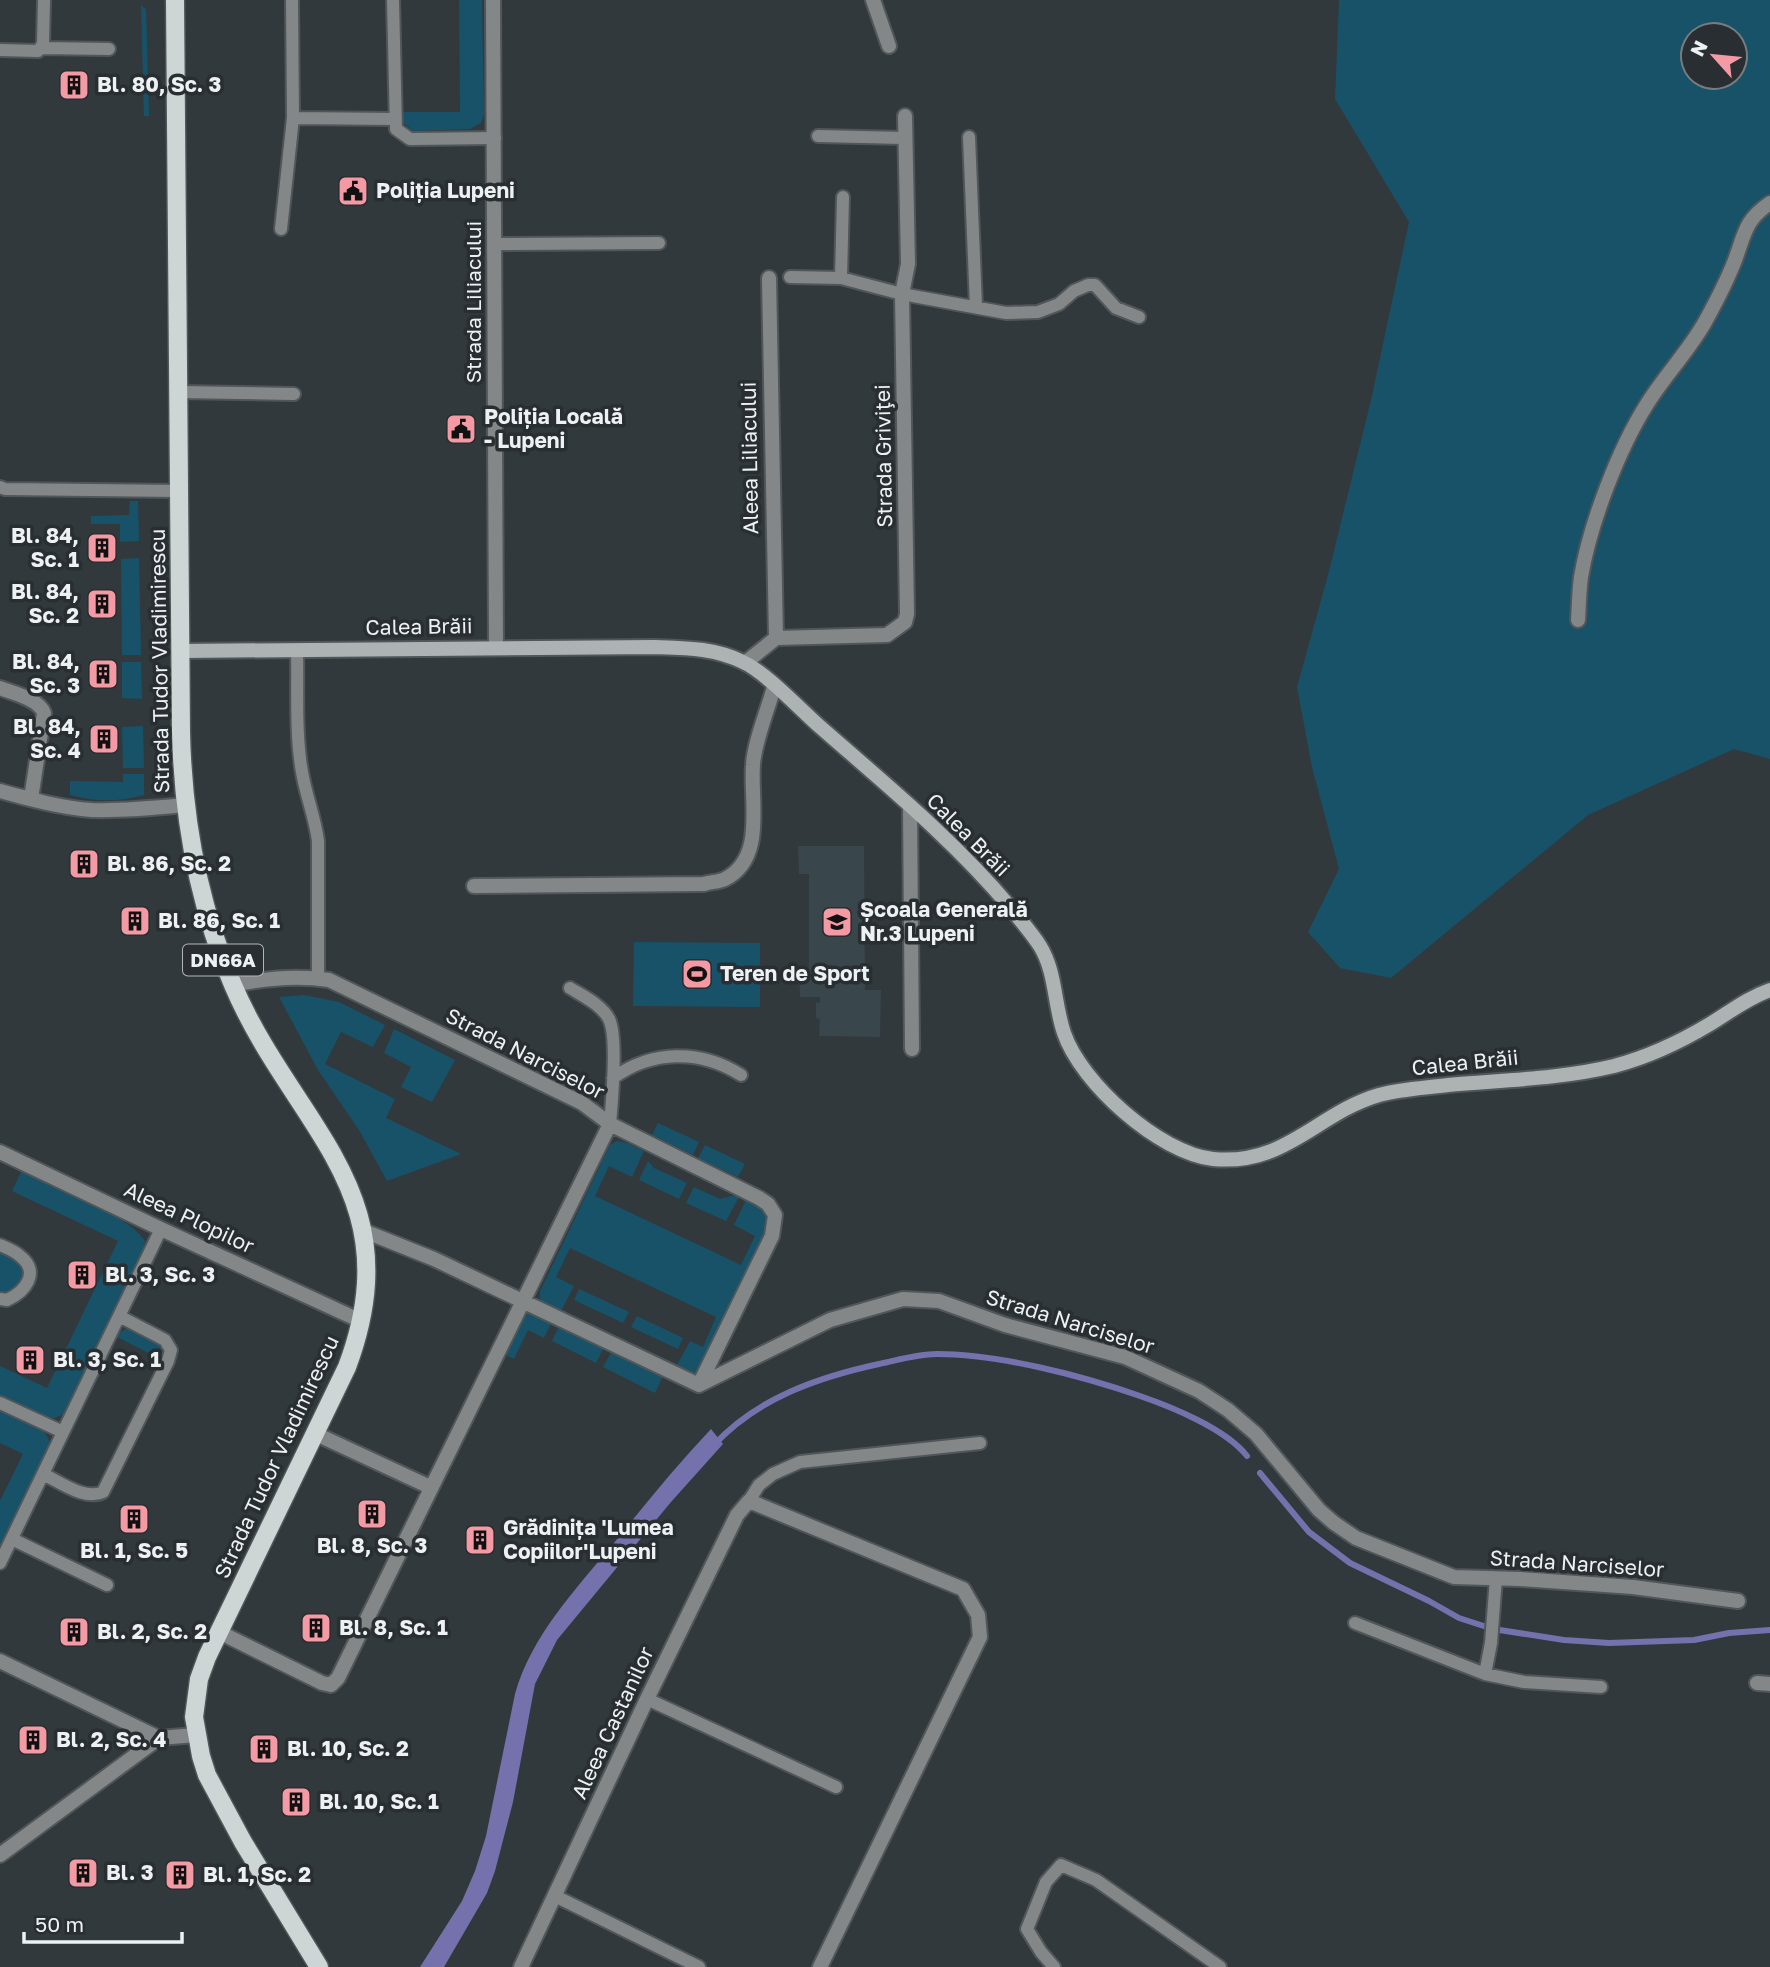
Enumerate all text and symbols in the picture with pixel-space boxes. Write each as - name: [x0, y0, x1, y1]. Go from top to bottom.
- north arrow: [1679, 21, 1749, 91]
- text: N: [1685, 36, 1712, 60]
- building icon: Bl. 80, Sc. 3: [57, 68, 91, 102]
- place label: Bl. 80, Sc. 3: [97, 71, 221, 97]
- public building icon: Poliția Lupeni: [336, 174, 370, 208]
- place label: Poliția Lupeni: [376, 177, 515, 203]
- street label: Strada Liliacului: [460, 221, 486, 383]
- street label: Aleea Liliacului: [735, 381, 763, 535]
- street label: Strada Griviţei: [869, 384, 897, 528]
- place label: Poliția Locală - Lupeni: [484, 403, 623, 453]
- public building icon: Poliția Locală - Lupeni: [444, 412, 478, 446]
- place label: Bl. 84, Sc. 1: [11, 522, 79, 572]
- street label: Strada Tudor Vladimirescu: [144, 528, 174, 794]
- building icon: Bl. 84, Sc. 1: [85, 531, 119, 565]
- place label: Bl. 84, Sc. 2: [11, 578, 79, 628]
- building icon: Bl. 84, Sc. 2: [85, 587, 119, 621]
- street label: Calea Brăii: [365, 612, 473, 640]
- place label: Bl. 84, Sc. 3: [12, 648, 80, 698]
- building icon: Bl. 84, Sc. 3: [86, 657, 120, 691]
- place label: Bl. 84, Sc. 4: [13, 713, 81, 763]
- building icon: Bl. 84, Sc. 4: [87, 722, 121, 756]
- street label: Calea Brăii: [922, 787, 1016, 881]
- building icon: Bl. 86, Sc. 2: [67, 847, 101, 881]
- place label: Bl. 86, Sc. 2: [107, 850, 231, 876]
- place label: Școala Generală Nr.3 Lupeni: [860, 896, 1028, 946]
- building icon: Bl. 86, Sc. 1: [118, 904, 152, 938]
- school or university icon: Școala Generală Nr.3 Lupeni: [820, 905, 854, 939]
- place label: Bl. 86, Sc. 1: [158, 907, 280, 933]
- road number: DN66A: [183, 944, 263, 976]
- sports icon: Teren de Sport: [680, 957, 714, 991]
- place label: Teren de Sport: [720, 960, 870, 986]
- street label: Strada Narciselor: [442, 1002, 609, 1104]
- street label: Calea Brăii: [1410, 1043, 1520, 1081]
- street label: Aleea Plopilor: [120, 1176, 259, 1259]
- building icon: Bl. 3, Sc. 3: [65, 1258, 99, 1292]
- place label: Bl. 3, Sc. 3: [105, 1261, 215, 1287]
- street label: Strada Narciselor: [983, 1283, 1158, 1359]
- street label: Strada Tudor Vladimirescu: [208, 1331, 344, 1582]
- building icon: Bl. 3, Sc. 1: [13, 1343, 47, 1377]
- place label: Bl. 3, Sc. 1: [53, 1346, 161, 1372]
- building icon: Bl. 8, Sc. 3: [355, 1497, 389, 1531]
- building icon: Bl. 1, Sc. 5: [117, 1502, 151, 1536]
- place label: Grădinița 'Lumea Copiilor'Lupeni: [503, 1514, 674, 1564]
- building icon: Grădinița 'Lumea Copiilor'Lupeni: [463, 1523, 497, 1557]
- place label: Bl. 8, Sc. 3: [317, 1532, 427, 1558]
- place label: Bl. 1, Sc. 5: [80, 1537, 188, 1563]
- street label: Strada Narciselor: [1489, 1544, 1665, 1582]
- building icon: Bl. 8, Sc. 1: [299, 1611, 333, 1645]
- place label: Bl. 8, Sc. 1: [339, 1614, 448, 1640]
- building icon: Bl. 2, Sc. 2: [57, 1615, 91, 1649]
- place label: Bl. 2, Sc. 2: [97, 1618, 207, 1644]
- street label: Aleea Castanilor: [565, 1642, 659, 1803]
- building icon: Bl. 2, Sc. 4: [16, 1723, 50, 1757]
- place label: Bl. 2, Sc. 4: [56, 1726, 166, 1752]
- building icon: Bl. 10, Sc. 2: [247, 1732, 281, 1766]
- place label: Bl. 10, Sc. 2: [287, 1735, 409, 1761]
- building icon: Bl. 10, Sc. 1: [279, 1785, 313, 1819]
- place label: Bl. 10, Sc. 1: [319, 1788, 439, 1814]
- building icon: Bl. 3: [66, 1856, 100, 1890]
- building icon: Bl. 1, Sc. 2: [163, 1858, 197, 1892]
- place label: Bl. 3: [106, 1859, 154, 1885]
- place label: Bl. 1, Sc. 2: [203, 1861, 311, 1887]
- scale bar: [24, 1900, 182, 1944]
- text: 50 m: [35, 1911, 84, 1937]

